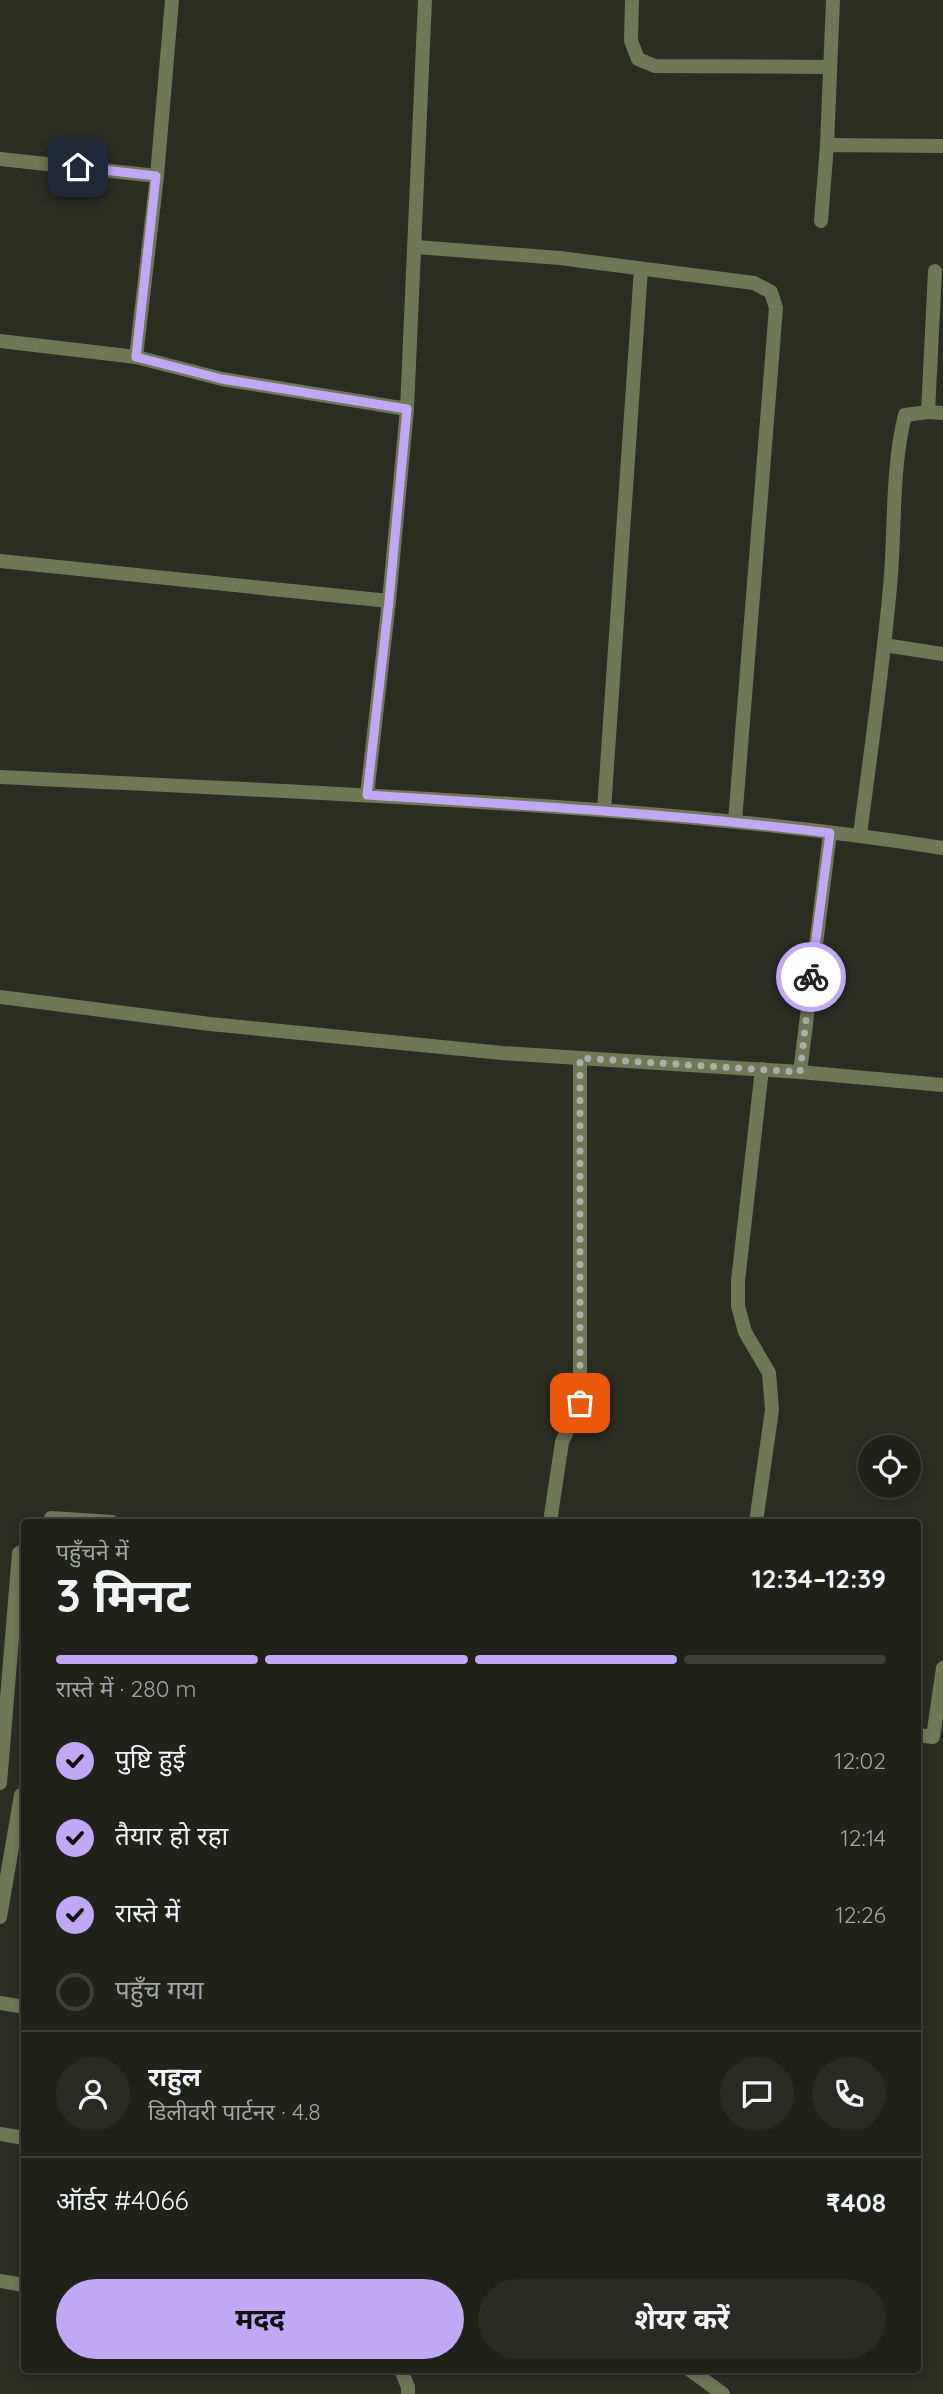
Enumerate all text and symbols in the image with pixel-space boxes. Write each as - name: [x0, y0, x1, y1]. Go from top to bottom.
- pin: [48, 137, 108, 197]
- icon: home: [59, 148, 97, 186]
- courier: [776, 942, 846, 1012]
- icon: bike: [792, 958, 830, 996]
- pin: [550, 1373, 610, 1433]
- icon: bag: [561, 1384, 599, 1422]
- map controls: [858, 1435, 921, 1498]
- button: locate: [858, 1435, 921, 1498]
- text: पहुँचने में: [56, 1537, 129, 1566]
- text: 12:34–12:39: [752, 1562, 886, 1595]
- text: 3 मिनट: [56, 1566, 190, 1624]
- text: रास्ते में · 280 m: [56, 1674, 197, 1703]
- icon: check: [56, 1742, 94, 1780]
- text: पुष्टि हुई: [115, 1742, 185, 1775]
- text: 12:02: [834, 1746, 886, 1775]
- icon: check: [56, 1819, 94, 1857]
- text: तैयार हो रहा: [115, 1819, 228, 1852]
- text: 12:14: [840, 1823, 886, 1852]
- icon: check: [56, 1896, 94, 1934]
- text: रास्ते में: [115, 1896, 180, 1929]
- text: 12:26: [835, 1900, 886, 1929]
- text: पहुँच गया: [115, 1973, 204, 2006]
- button: person: [56, 2057, 130, 2131]
- button: chat: [720, 2057, 794, 2131]
- button: phone: [812, 2057, 886, 2131]
- text: राहुल: [148, 2060, 201, 2093]
- text: डिलीवरी पार्टनर · 4.8: [148, 2097, 321, 2126]
- text: ऑर्डर #4066: [56, 2184, 188, 2217]
- text: ₹408: [826, 2186, 886, 2219]
- button: मदद: [56, 2279, 464, 2359]
- button: शेयर करें: [478, 2279, 886, 2359]

